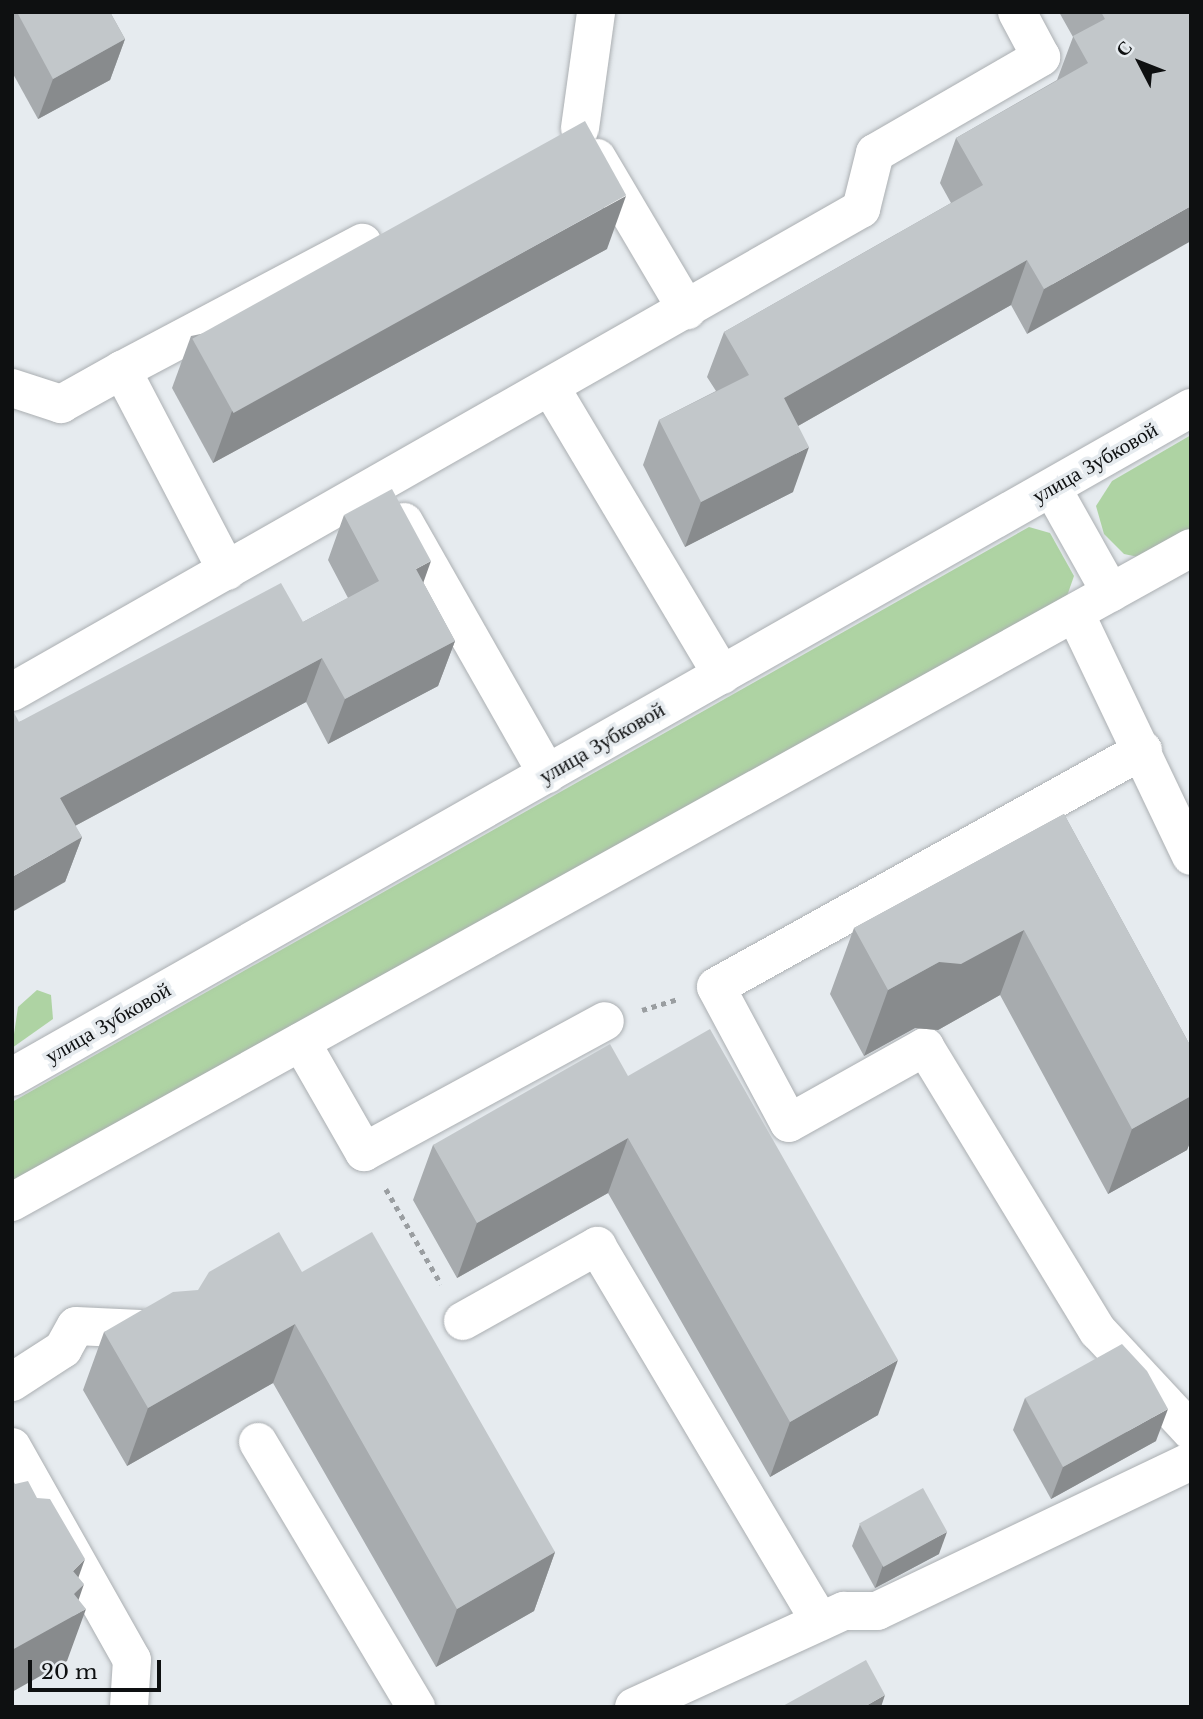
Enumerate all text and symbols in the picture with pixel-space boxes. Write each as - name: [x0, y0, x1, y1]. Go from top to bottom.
- north arrow: [1105, 28, 1175, 98]
- text: С: [1111, 36, 1137, 61]
- street label: улица Зубковой: [1028, 417, 1162, 509]
- street label: улица Зубковой: [535, 697, 669, 789]
- street label: улица Зубковой: [41, 977, 175, 1069]
- scale bar: [32, 1646, 164, 1690]
- text: 20 m: [41, 1659, 98, 1685]

